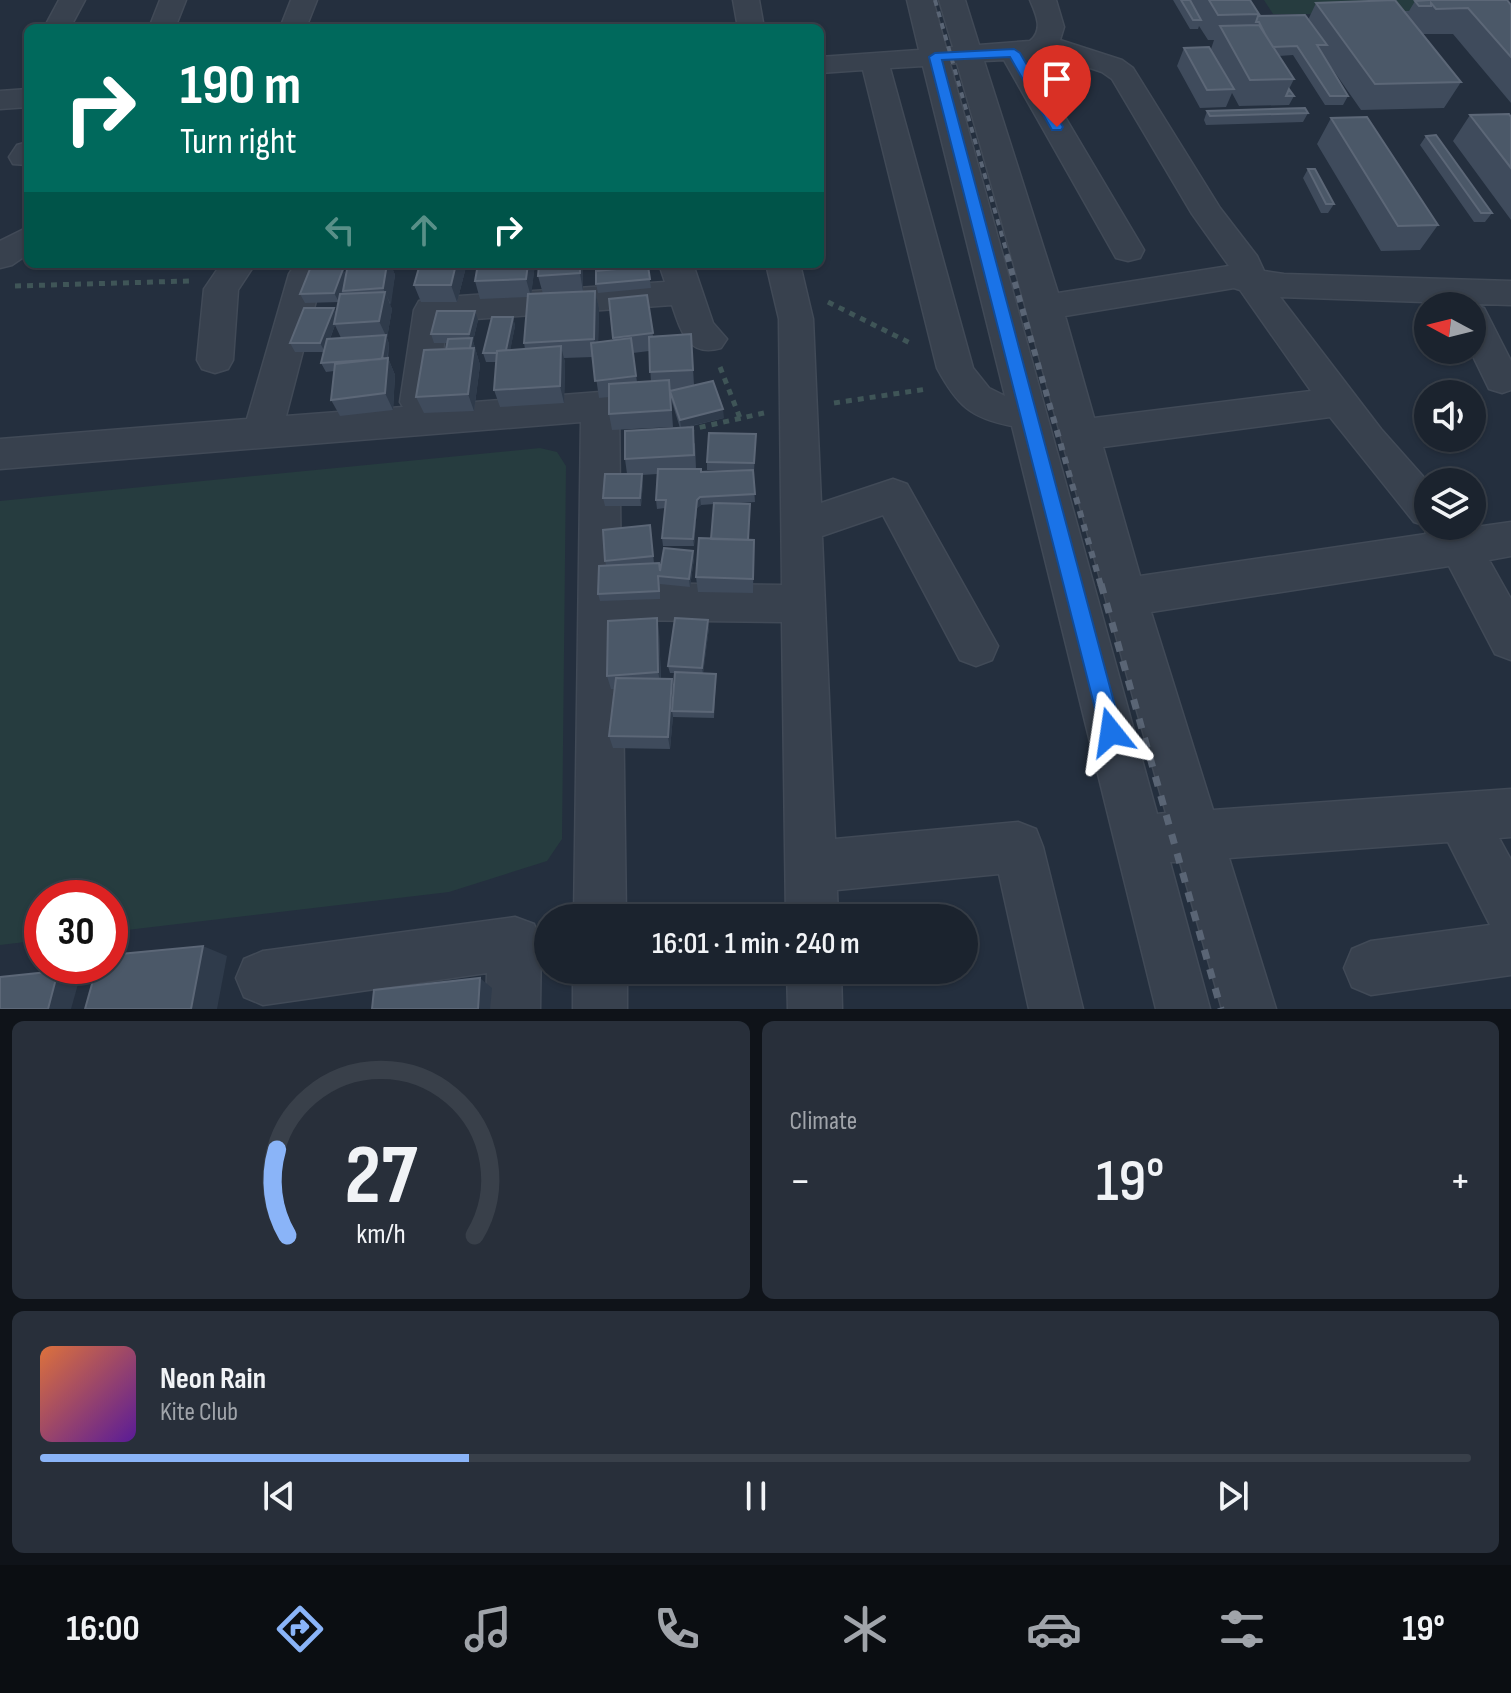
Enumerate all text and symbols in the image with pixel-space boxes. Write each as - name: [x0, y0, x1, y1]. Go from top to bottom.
- pin: [1023, 45, 1091, 127]
- text: 190 m: [180, 53, 301, 120]
- icon: right: [48, 56, 152, 160]
- icon: arrive: [1035, 57, 1079, 101]
- text: Turn right: [180, 121, 297, 164]
- icon: left: [318, 208, 362, 252]
- icon: ahead: [402, 208, 446, 252]
- icon: right: [486, 208, 530, 252]
- north arrow: [1414, 292, 1486, 364]
- map controls: [1414, 292, 1486, 540]
- button: sound: [1414, 380, 1486, 452]
- button: layers: [1414, 468, 1486, 540]
- position arrow: [1069, 690, 1153, 774]
- speed limit sign: 30: [24, 880, 128, 984]
- text: 16:01 · 1 min · 240 m: [652, 926, 860, 962]
- text: Climate: [790, 1106, 857, 1137]
- text: 27: [344, 1127, 418, 1227]
- text: 19°: [1096, 1146, 1165, 1218]
- text: −: [790, 1155, 811, 1208]
- text: +: [1449, 1155, 1471, 1208]
- text: km/h: [356, 1217, 405, 1252]
- text: Neon Rain: [160, 1361, 266, 1397]
- text: Kite Club: [160, 1397, 238, 1428]
- icon: previous: [257, 1474, 301, 1518]
- icon: pause: [734, 1474, 778, 1518]
- icon: next: [1211, 1474, 1255, 1518]
- icon: directions: [272, 1601, 328, 1657]
- icon: music: [460, 1601, 516, 1657]
- icon: phone: [649, 1601, 705, 1657]
- icon: climate: [837, 1601, 893, 1657]
- icon: car: [1026, 1601, 1082, 1657]
- icon: filters: [1214, 1601, 1270, 1657]
- text: 16:00: [66, 1608, 140, 1651]
- text: 19°: [1402, 1608, 1445, 1651]

